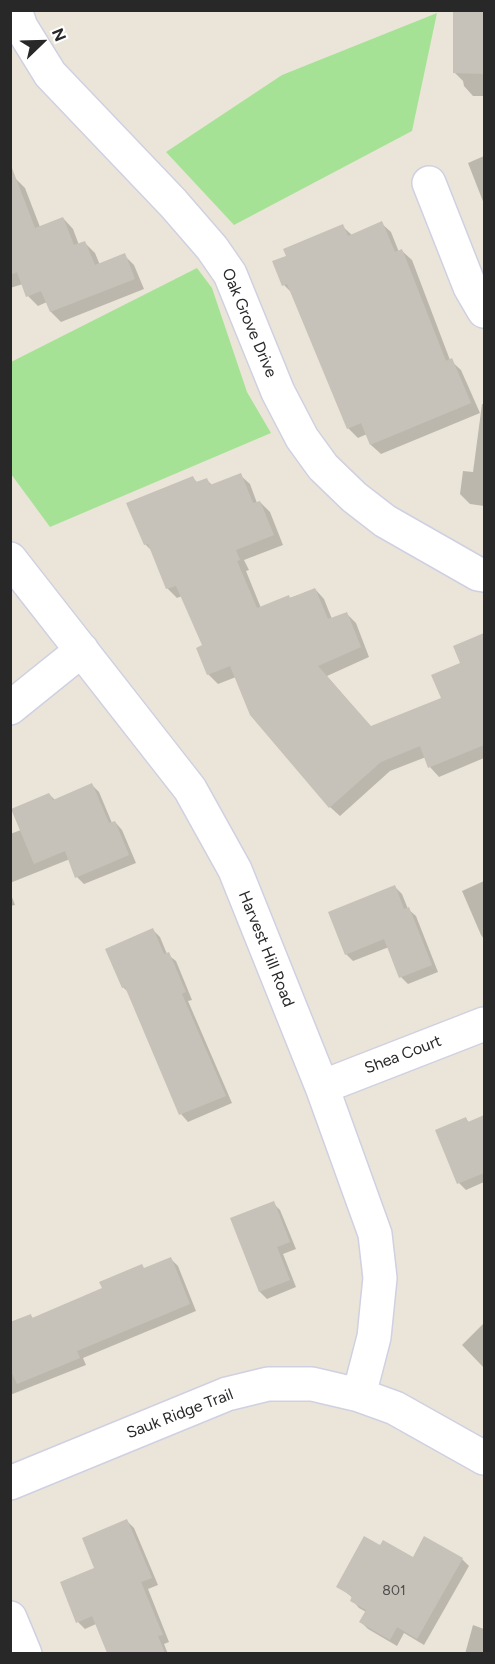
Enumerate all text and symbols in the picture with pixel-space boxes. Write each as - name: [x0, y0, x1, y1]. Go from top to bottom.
- north arrow: [12, 12, 72, 72]
- text: N: [48, 25, 70, 44]
- street label: Oak Grove Drive: [217, 266, 281, 380]
- street label: Harvest Hill Road: [234, 888, 298, 1010]
- street label: Shea Court: [362, 1032, 444, 1078]
- street label: Sauk Ridge Trail: [124, 1385, 236, 1443]
- house number: 801: [382, 1583, 406, 1599]

